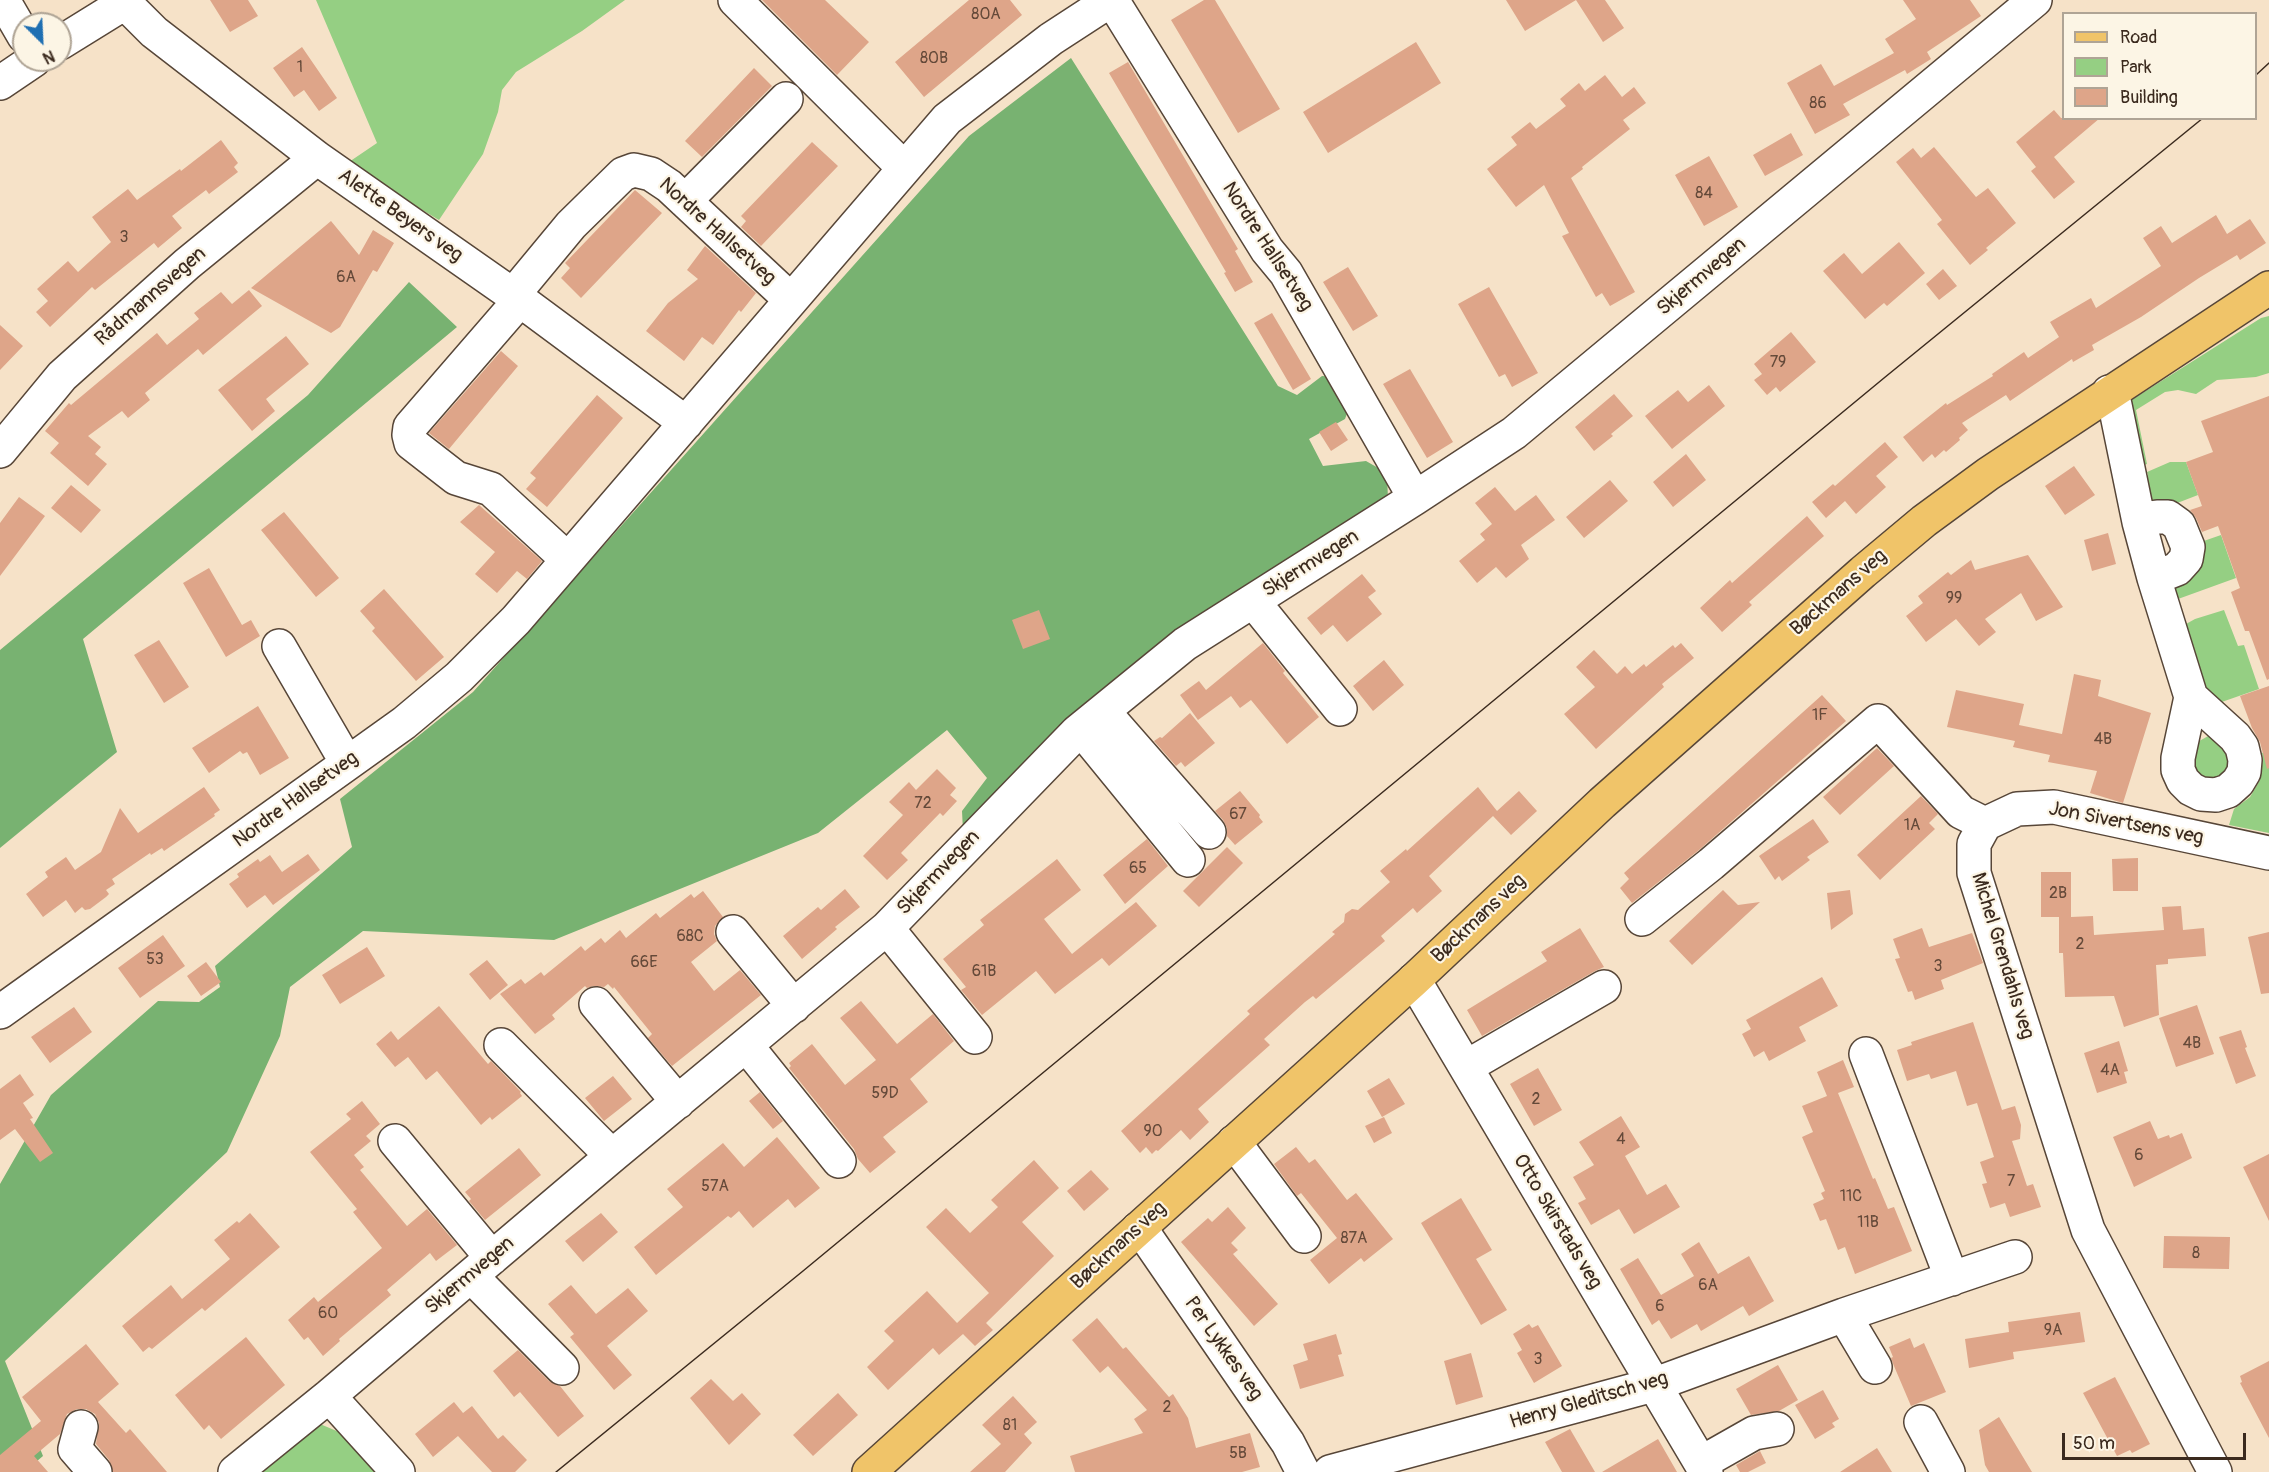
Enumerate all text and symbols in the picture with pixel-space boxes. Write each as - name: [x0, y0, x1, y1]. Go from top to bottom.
- house number: 80A: [971, 5, 1001, 25]
- north arrow: [12, 12, 72, 72]
- legend: [2062, 12, 2257, 120]
- text: Road: [2120, 26, 2157, 49]
- text: N: [40, 45, 58, 68]
- house number: 80B: [920, 49, 948, 69]
- text: Park: [2120, 56, 2152, 79]
- house number: 1: [297, 58, 303, 78]
- text: Building: [2120, 86, 2178, 109]
- house number: 86: [1809, 94, 1827, 114]
- street label: Alette Beyers veg: [333, 164, 467, 268]
- street label: Nordre Hallsetveg: [654, 173, 780, 291]
- street label: Nordre Hallsetveg: [1216, 178, 1318, 316]
- house number: 84: [1695, 184, 1713, 204]
- house number: 3: [120, 228, 128, 248]
- street label: Skjermvegen: [1653, 233, 1751, 321]
- street label: Rådmannsvegen: [91, 242, 211, 352]
- house number: 6A: [336, 268, 356, 288]
- house number: 79: [1770, 353, 1786, 373]
- street label: Skjermvegen: [1258, 525, 1364, 603]
- street label: Bøckmans veg: [1786, 545, 1892, 641]
- house number: 99: [1946, 589, 1962, 609]
- house number: 1F: [1812, 706, 1828, 726]
- house number: 4B: [2094, 730, 2112, 750]
- street label: Nordre Hallsetveg: [229, 747, 363, 853]
- house number: 72: [914, 794, 932, 814]
- street label: Jon Sivertsens veg: [2047, 797, 2205, 851]
- house number: 67: [1229, 805, 1247, 825]
- house number: 1A: [1904, 816, 1920, 836]
- street label: Skjermvegen: [892, 825, 986, 921]
- house number: 65: [1129, 859, 1147, 879]
- street label: Bøckmans veg: [1427, 869, 1531, 969]
- street label: Michel Grendahls veg: [1965, 870, 2039, 1042]
- house number: 2B: [2049, 884, 2067, 904]
- house number: 68C: [676, 927, 704, 947]
- house number: 2: [2076, 935, 2084, 955]
- house number: 53: [146, 950, 164, 970]
- house number: 66E: [631, 953, 657, 973]
- house number: 3: [1934, 957, 1942, 977]
- house number: 61B: [972, 962, 996, 982]
- house number: 4B: [2183, 1034, 2201, 1054]
- house number: 4A: [2100, 1061, 2120, 1081]
- house number: 59D: [872, 1084, 898, 1104]
- house number: 2: [1532, 1090, 1540, 1110]
- house number: 90: [1143, 1122, 1163, 1142]
- house number: 4: [1616, 1130, 1626, 1150]
- house number: 6: [2134, 1146, 2144, 1166]
- street label: Otto Skirstads veg: [1507, 1150, 1607, 1294]
- house number: 7: [2007, 1172, 2015, 1192]
- house number: 57A: [701, 1177, 729, 1197]
- house number: 11C: [1840, 1187, 1862, 1207]
- street label: Bøckmans veg: [1066, 1197, 1172, 1295]
- house number: 11B: [1857, 1213, 1879, 1233]
- house number: 87A: [1341, 1229, 1367, 1249]
- street label: Skjermvegen: [421, 1232, 519, 1320]
- house number: 8: [2192, 1244, 2200, 1264]
- house number: 6A: [1698, 1276, 1718, 1296]
- street label: Per Lykkes veg: [1178, 1293, 1268, 1405]
- house number: 6: [1655, 1297, 1665, 1317]
- house number: 60: [318, 1304, 338, 1324]
- house number: 9A: [2044, 1321, 2062, 1341]
- house number: 3: [1534, 1350, 1542, 1370]
- street label: Henry Gleditsch veg: [1507, 1367, 1671, 1435]
- house number: 2: [1163, 1398, 1171, 1418]
- house number: 81: [1003, 1416, 1017, 1436]
- scale bar: [2065, 1421, 2250, 1459]
- text: 50 m: [2073, 1432, 2115, 1455]
- house number: 5B: [1229, 1444, 1247, 1464]

